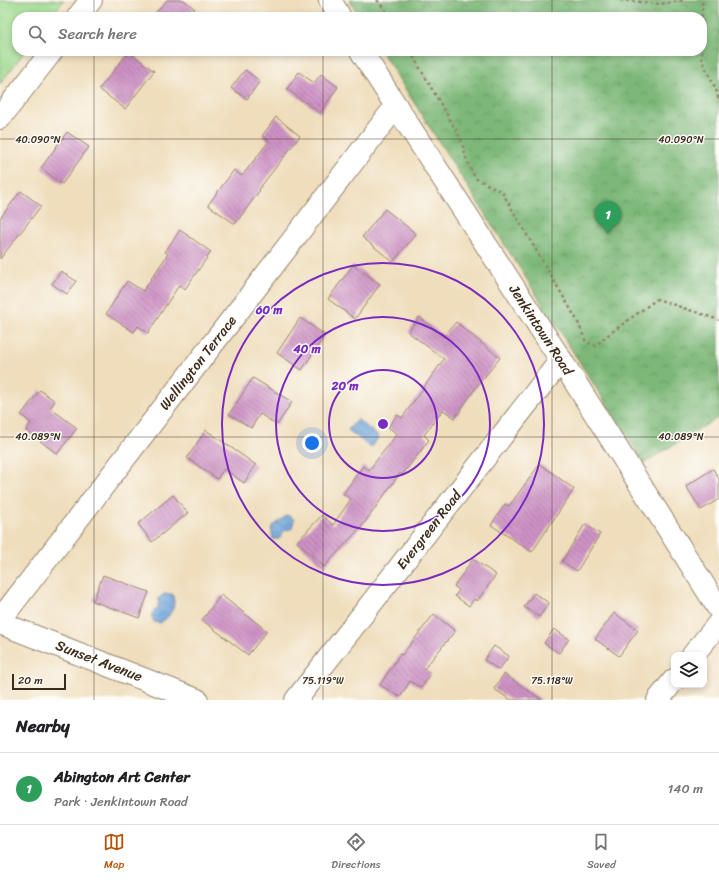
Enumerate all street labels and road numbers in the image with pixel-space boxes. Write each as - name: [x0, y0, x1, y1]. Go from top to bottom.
- street label: Jenkintown Road: [502, 279, 581, 382]
- street label: Wellington Terrace: [153, 310, 243, 416]
- street label: Evergreen Road: [390, 484, 469, 575]
- street label: Sunset Avenue: [52, 633, 146, 689]

